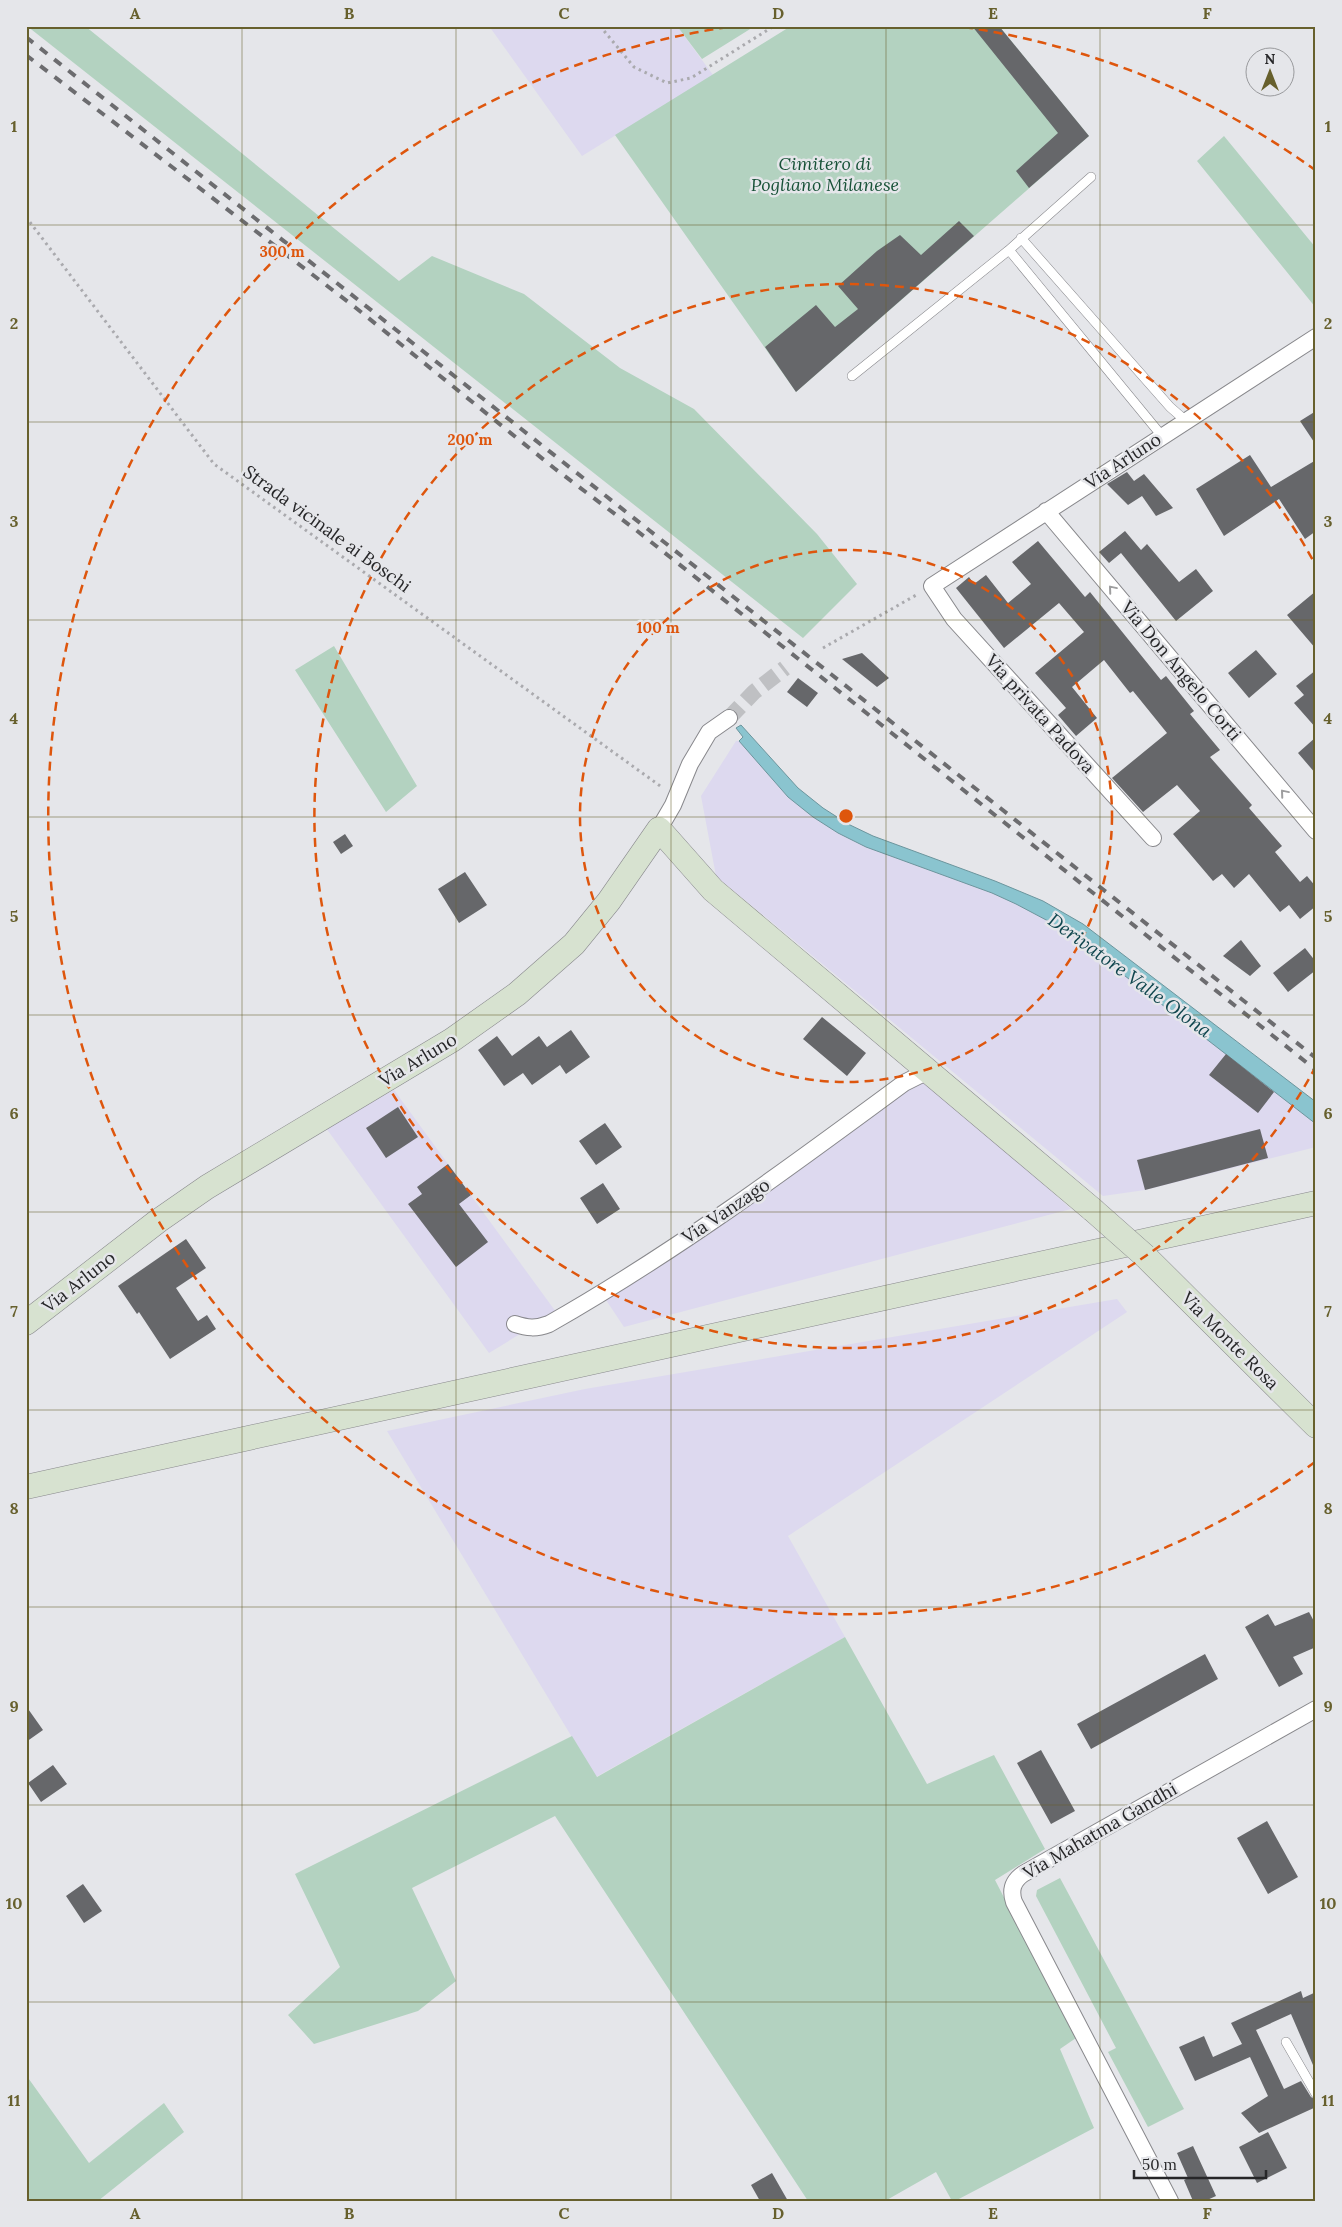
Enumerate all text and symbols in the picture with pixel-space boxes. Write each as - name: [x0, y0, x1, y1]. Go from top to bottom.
- text: A: [130, 3, 141, 23]
- text: B: [344, 3, 355, 23]
- text: C: [558, 3, 570, 23]
- text: D: [772, 3, 784, 23]
- text: E: [988, 3, 998, 23]
- text: F: [1202, 3, 1212, 23]
- north arrow: [1244, 48, 1294, 98]
- text: N: [1265, 50, 1276, 68]
- text: 1: [11, 116, 17, 136]
- text: 1: [1325, 116, 1331, 136]
- park label: Cimitero di Pogliano Milanese: [751, 152, 899, 196]
- text: 300 m: [259, 242, 305, 261]
- text: 2: [10, 313, 18, 333]
- text: 2: [1324, 313, 1332, 333]
- street label: Via Arluno: [1079, 427, 1165, 494]
- text: 200 m: [448, 430, 493, 449]
- street label: Strada vicinale ai Boschi: [239, 460, 416, 597]
- text: 3: [10, 511, 19, 531]
- text: 3: [1324, 511, 1333, 531]
- one-way arrow: [1109, 586, 1118, 595]
- street label: Via Don Angelo Corti: [1116, 595, 1247, 745]
- text: 100 m: [637, 618, 680, 637]
- street label: Via privata Padova: [980, 648, 1100, 778]
- text: 4: [10, 708, 19, 728]
- text: 4: [1324, 708, 1333, 728]
- one-way arrow: [1281, 790, 1290, 799]
- centre of rings: [837, 807, 855, 825]
- text: 5: [10, 906, 19, 926]
- text: 5: [1324, 906, 1333, 926]
- water label: Derivatore Valle Olona: [1043, 908, 1217, 1043]
- street label: Via Arluno: [374, 1027, 461, 1092]
- text: 6: [9, 1103, 19, 1123]
- text: 6: [1323, 1103, 1333, 1123]
- street label: Via Vanzago: [677, 1173, 774, 1249]
- street label: Via Arluno: [37, 1246, 120, 1318]
- street label: Via Monte Rosa: [1176, 1286, 1284, 1394]
- text: 7: [10, 1301, 18, 1321]
- text: 7: [1324, 1301, 1332, 1321]
- text: 8: [9, 1498, 19, 1518]
- text: 8: [1323, 1498, 1333, 1518]
- text: 9: [9, 1696, 19, 1716]
- text: 9: [1323, 1696, 1333, 1716]
- street label: Via Mahatma Gandhi: [1018, 1777, 1181, 1885]
- text: 10: [6, 1893, 22, 1913]
- text: 10: [1320, 1893, 1336, 1913]
- text: 11: [8, 2090, 21, 2110]
- text: 11: [1322, 2090, 1335, 2110]
- scale bar: [1134, 2147, 1267, 2179]
- text: 50 m: [1142, 2155, 1177, 2174]
- text: A: [130, 2203, 141, 2223]
- text: B: [344, 2203, 355, 2223]
- text: C: [558, 2203, 570, 2223]
- text: D: [772, 2203, 784, 2223]
- text: E: [988, 2203, 998, 2223]
- text: F: [1202, 2203, 1212, 2223]

